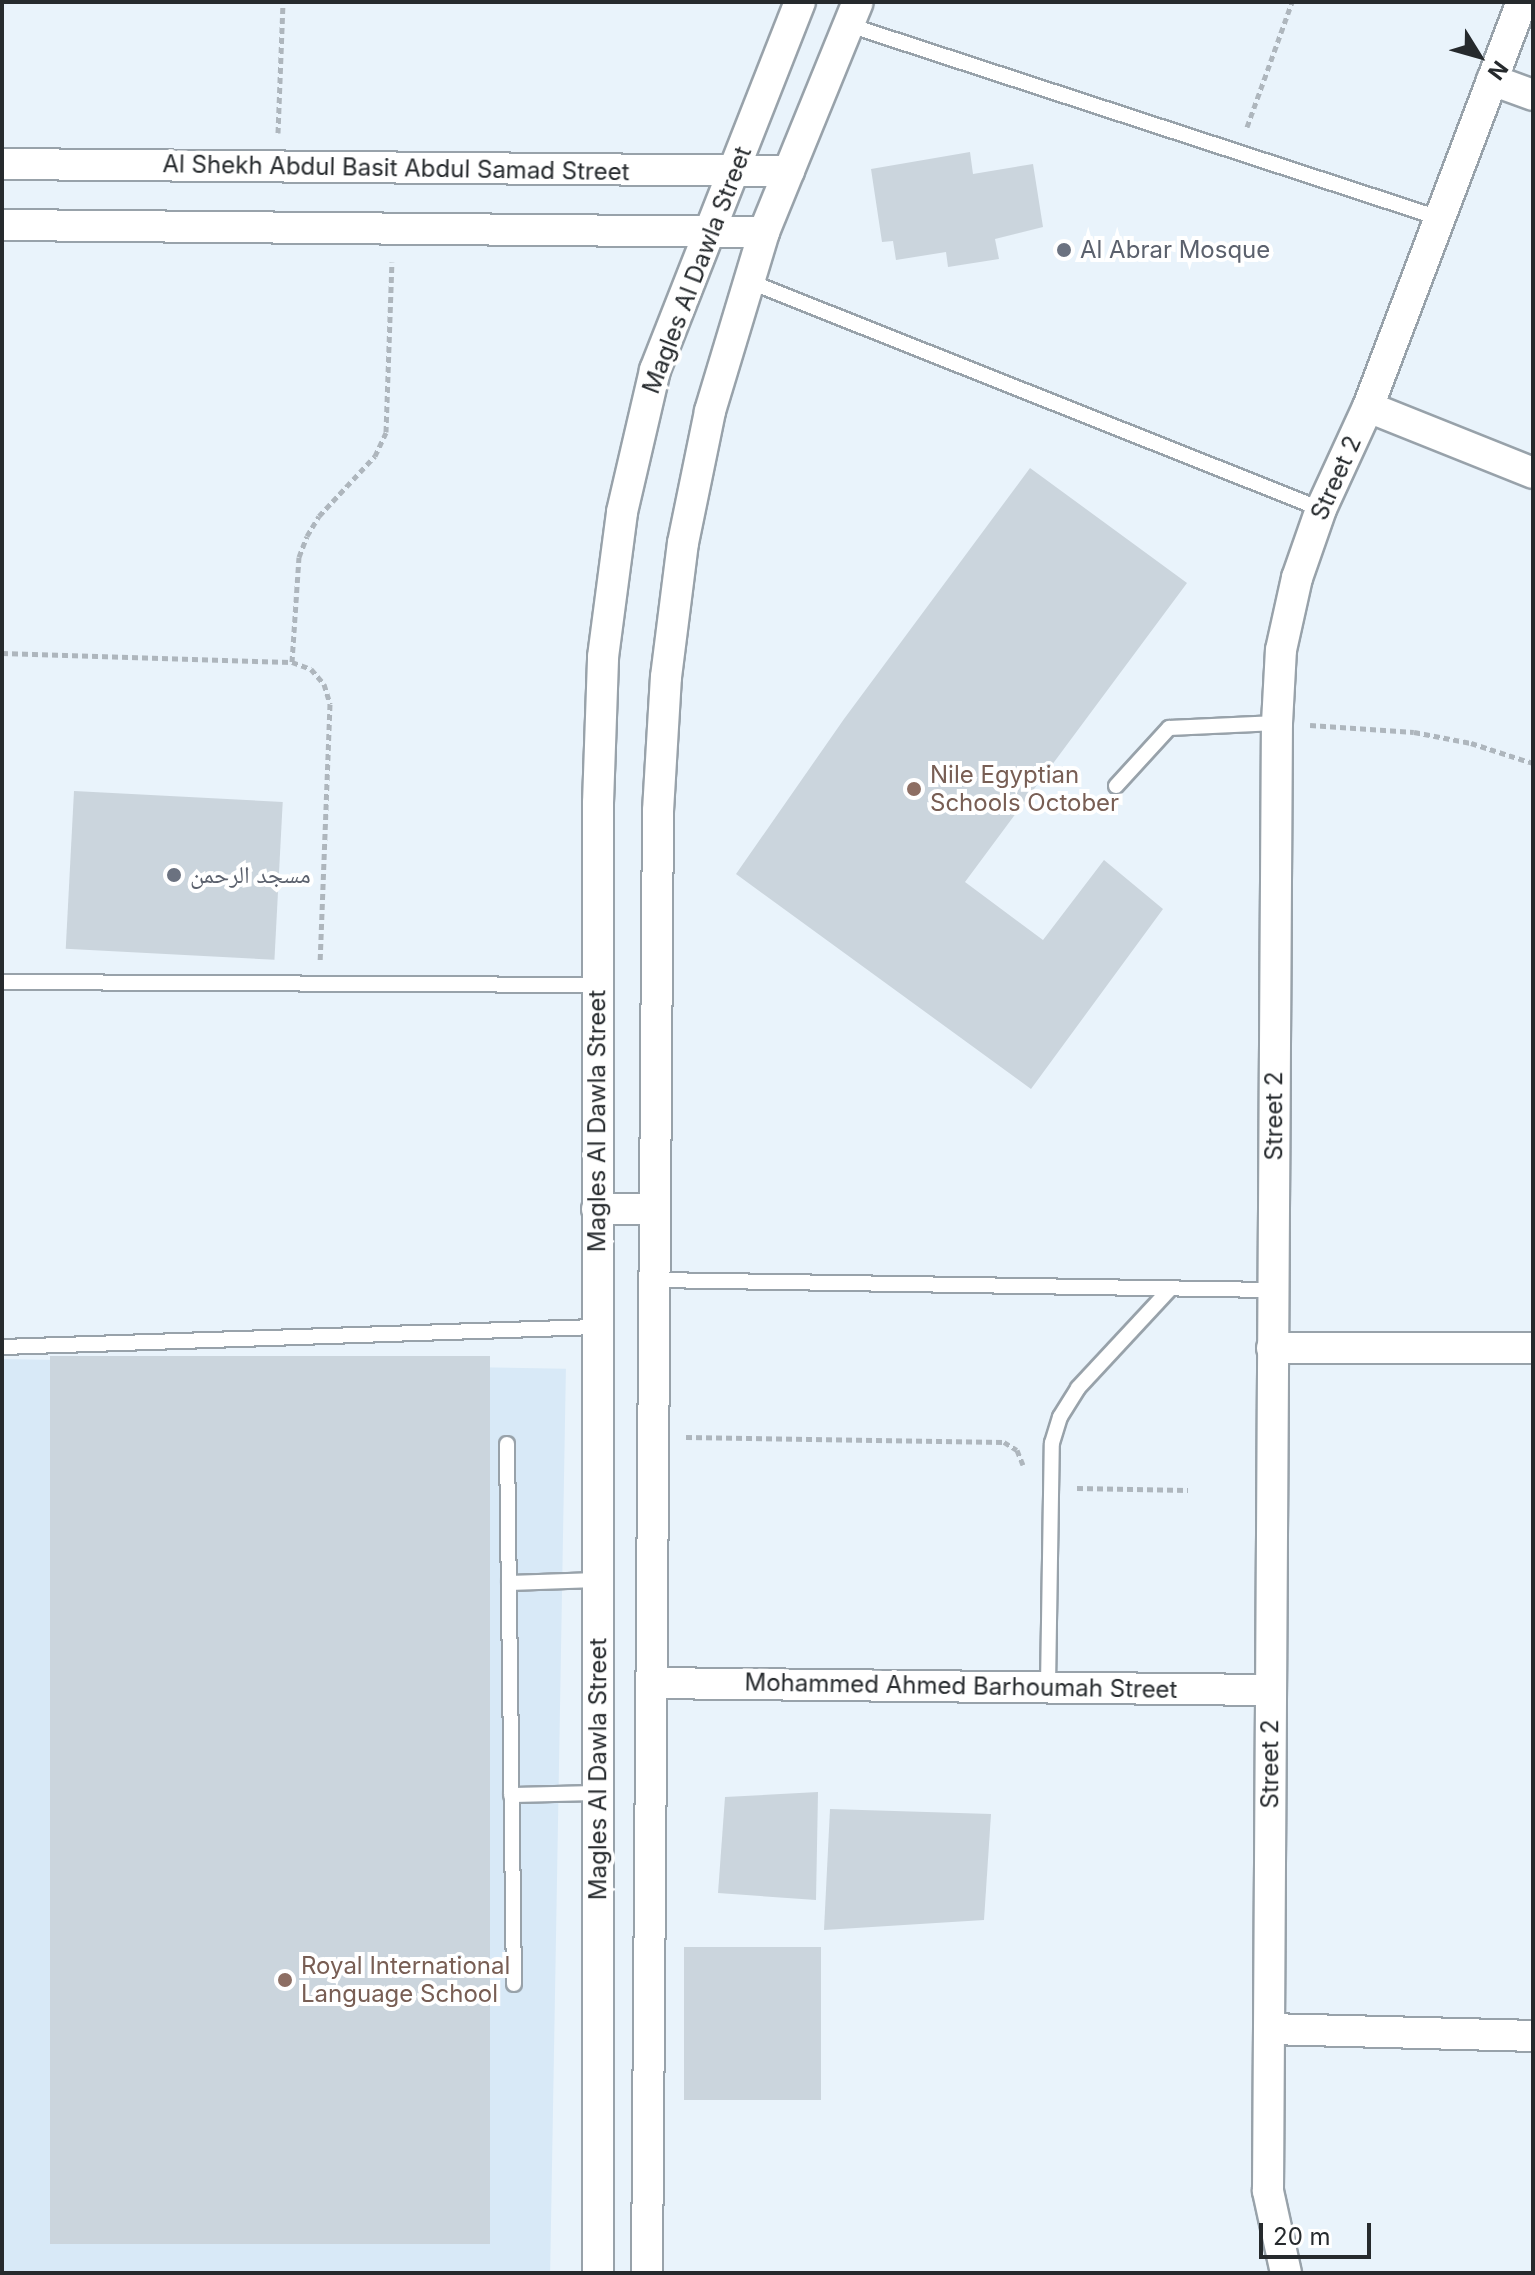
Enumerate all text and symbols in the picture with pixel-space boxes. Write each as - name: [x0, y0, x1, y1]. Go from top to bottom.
- north arrow: [1439, 16, 1519, 96]
- text: N: [1483, 56, 1514, 85]
- street label: Magles Al Dawla Street: [637, 142, 757, 398]
- street label: Al Shekh Abdul Basit Abdul Samad Street: [162, 150, 630, 186]
- place label: Al Abrar Mosque: [1080, 236, 1270, 264]
- marker: Al Abrar Mosque: [1055, 241, 1073, 259]
- street label: Street 2: [1305, 431, 1367, 525]
- place label: Nile Egyptian Schools October: [930, 761, 1119, 817]
- marker: Nile Egyptian Schools October: [905, 780, 923, 798]
- place label: مسجد الرحمن: [190, 861, 311, 889]
- marker: مسجد الرحمن: [165, 866, 183, 884]
- street label: Magles Al Dawla Street: [583, 990, 611, 1252]
- street label: Street 2: [1260, 1071, 1288, 1161]
- street label: Magles Al Dawla Street: [584, 1638, 612, 1900]
- street label: Mohammed Ahmed Barhoumah Street: [744, 1668, 1178, 1704]
- street label: Street 2: [1256, 1719, 1284, 1809]
- place label: Royal International Language School: [301, 1952, 510, 2008]
- marker: Royal International Language School: [276, 1971, 294, 1989]
- scale bar: [1263, 2207, 1375, 2257]
- text: 20 m: [1273, 2222, 1331, 2251]

